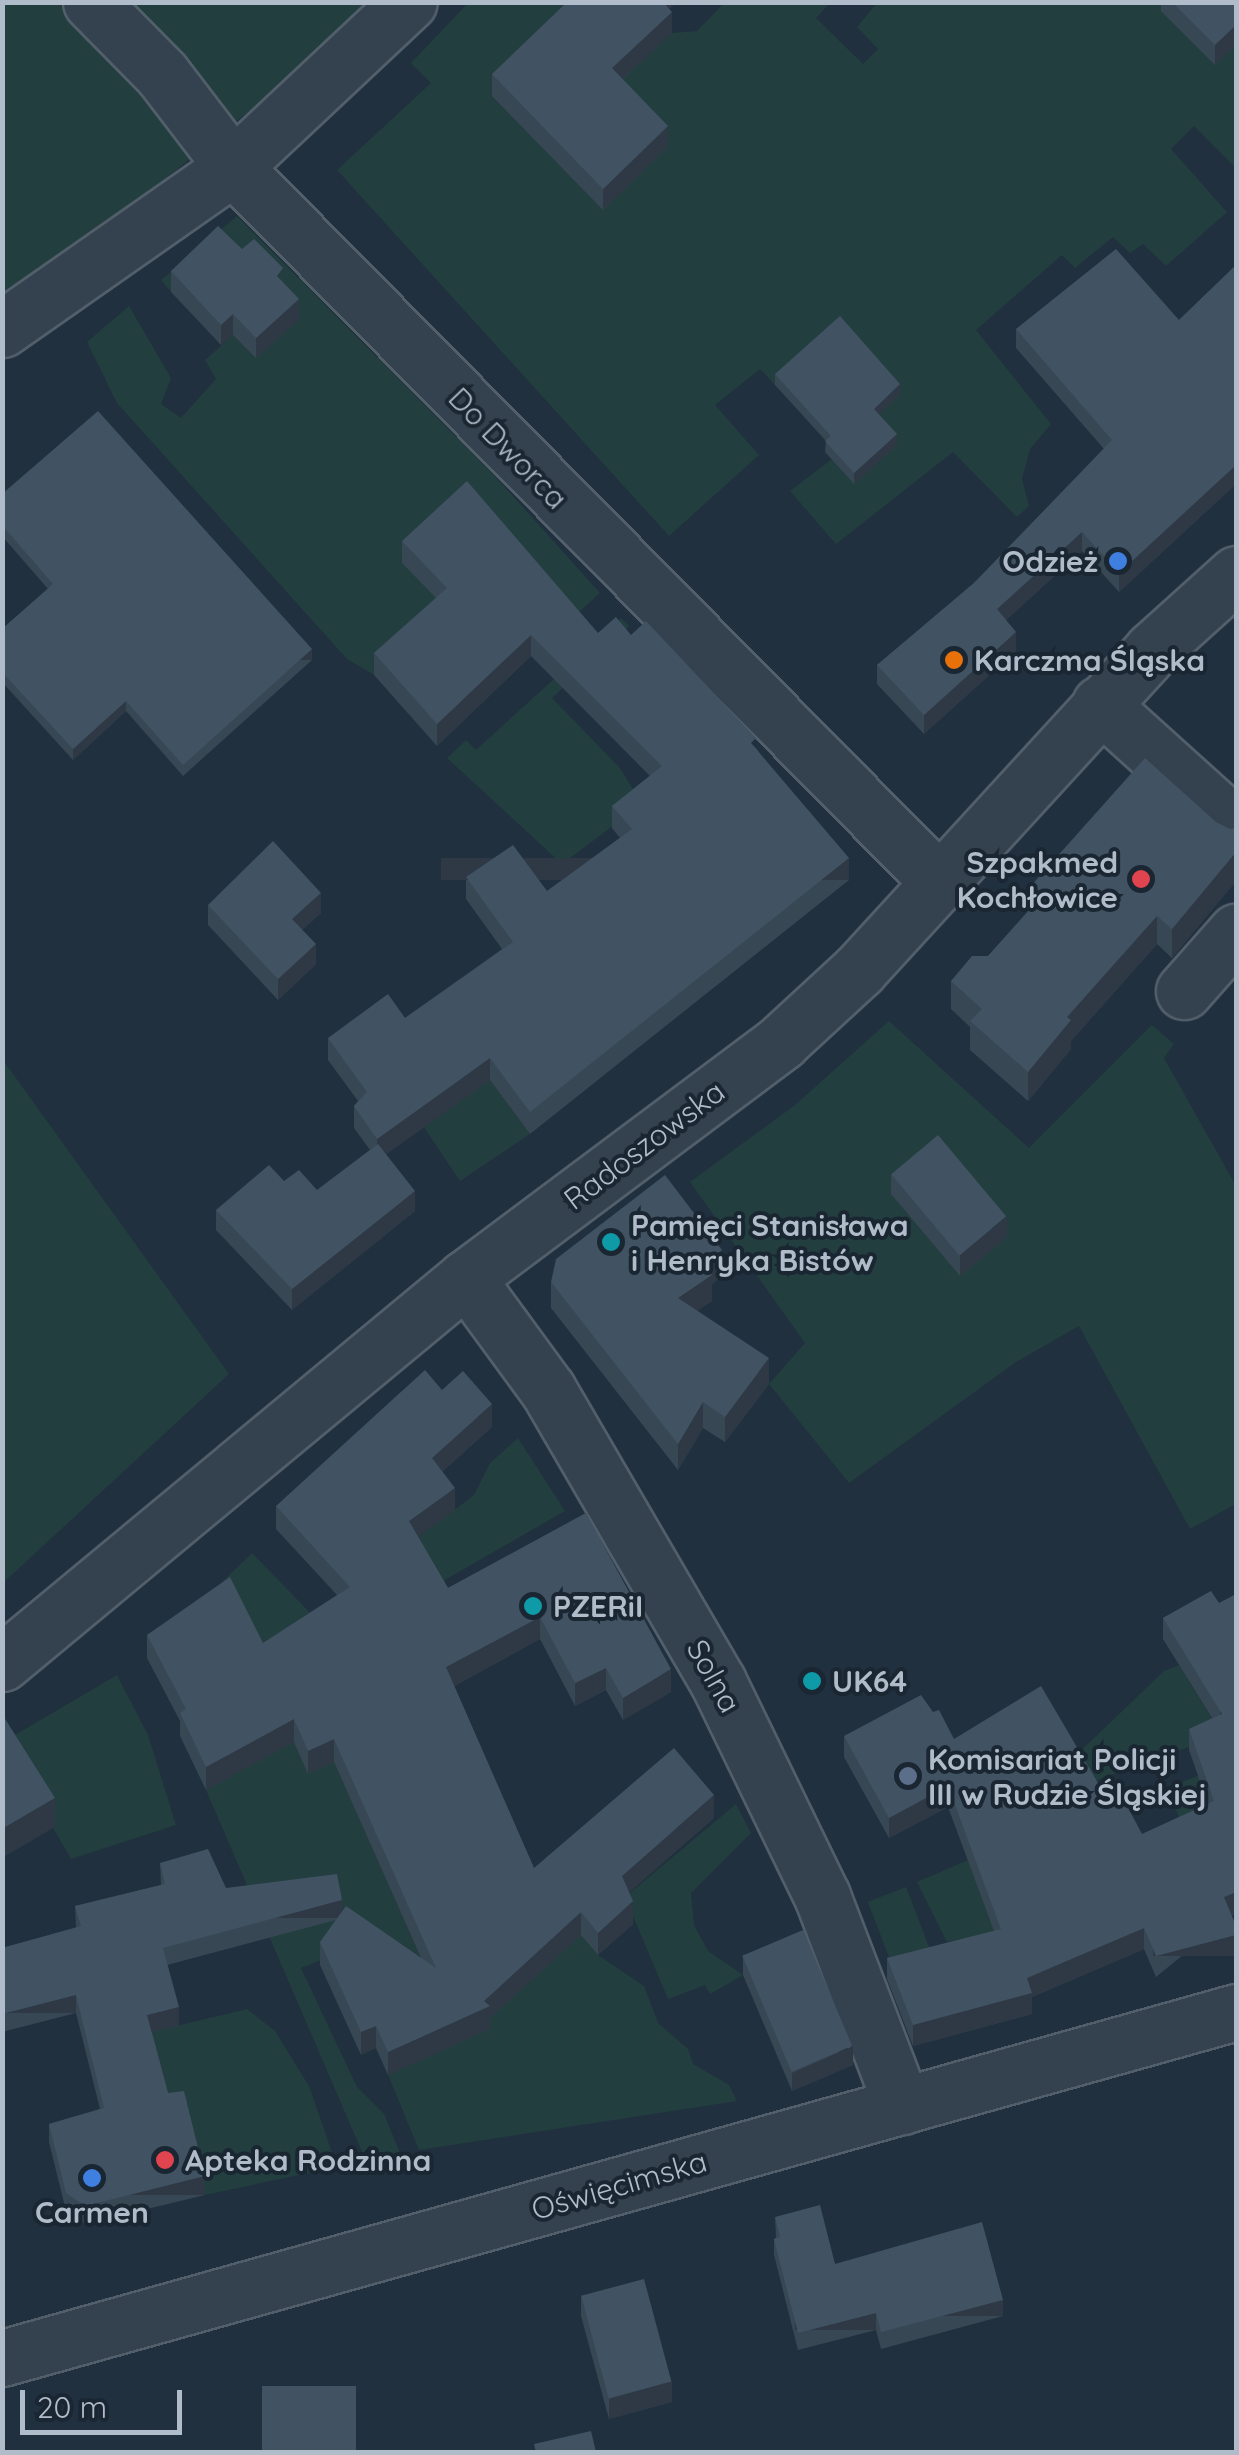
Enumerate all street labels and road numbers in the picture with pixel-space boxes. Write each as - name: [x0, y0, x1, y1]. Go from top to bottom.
- street label: Do Dworca: [441, 380, 575, 516]
- street label: Radoszowska: [557, 1073, 731, 1217]
- street label: Solna: [679, 1633, 749, 1719]
- street label: Oświęcimska: [527, 2143, 711, 2227]

